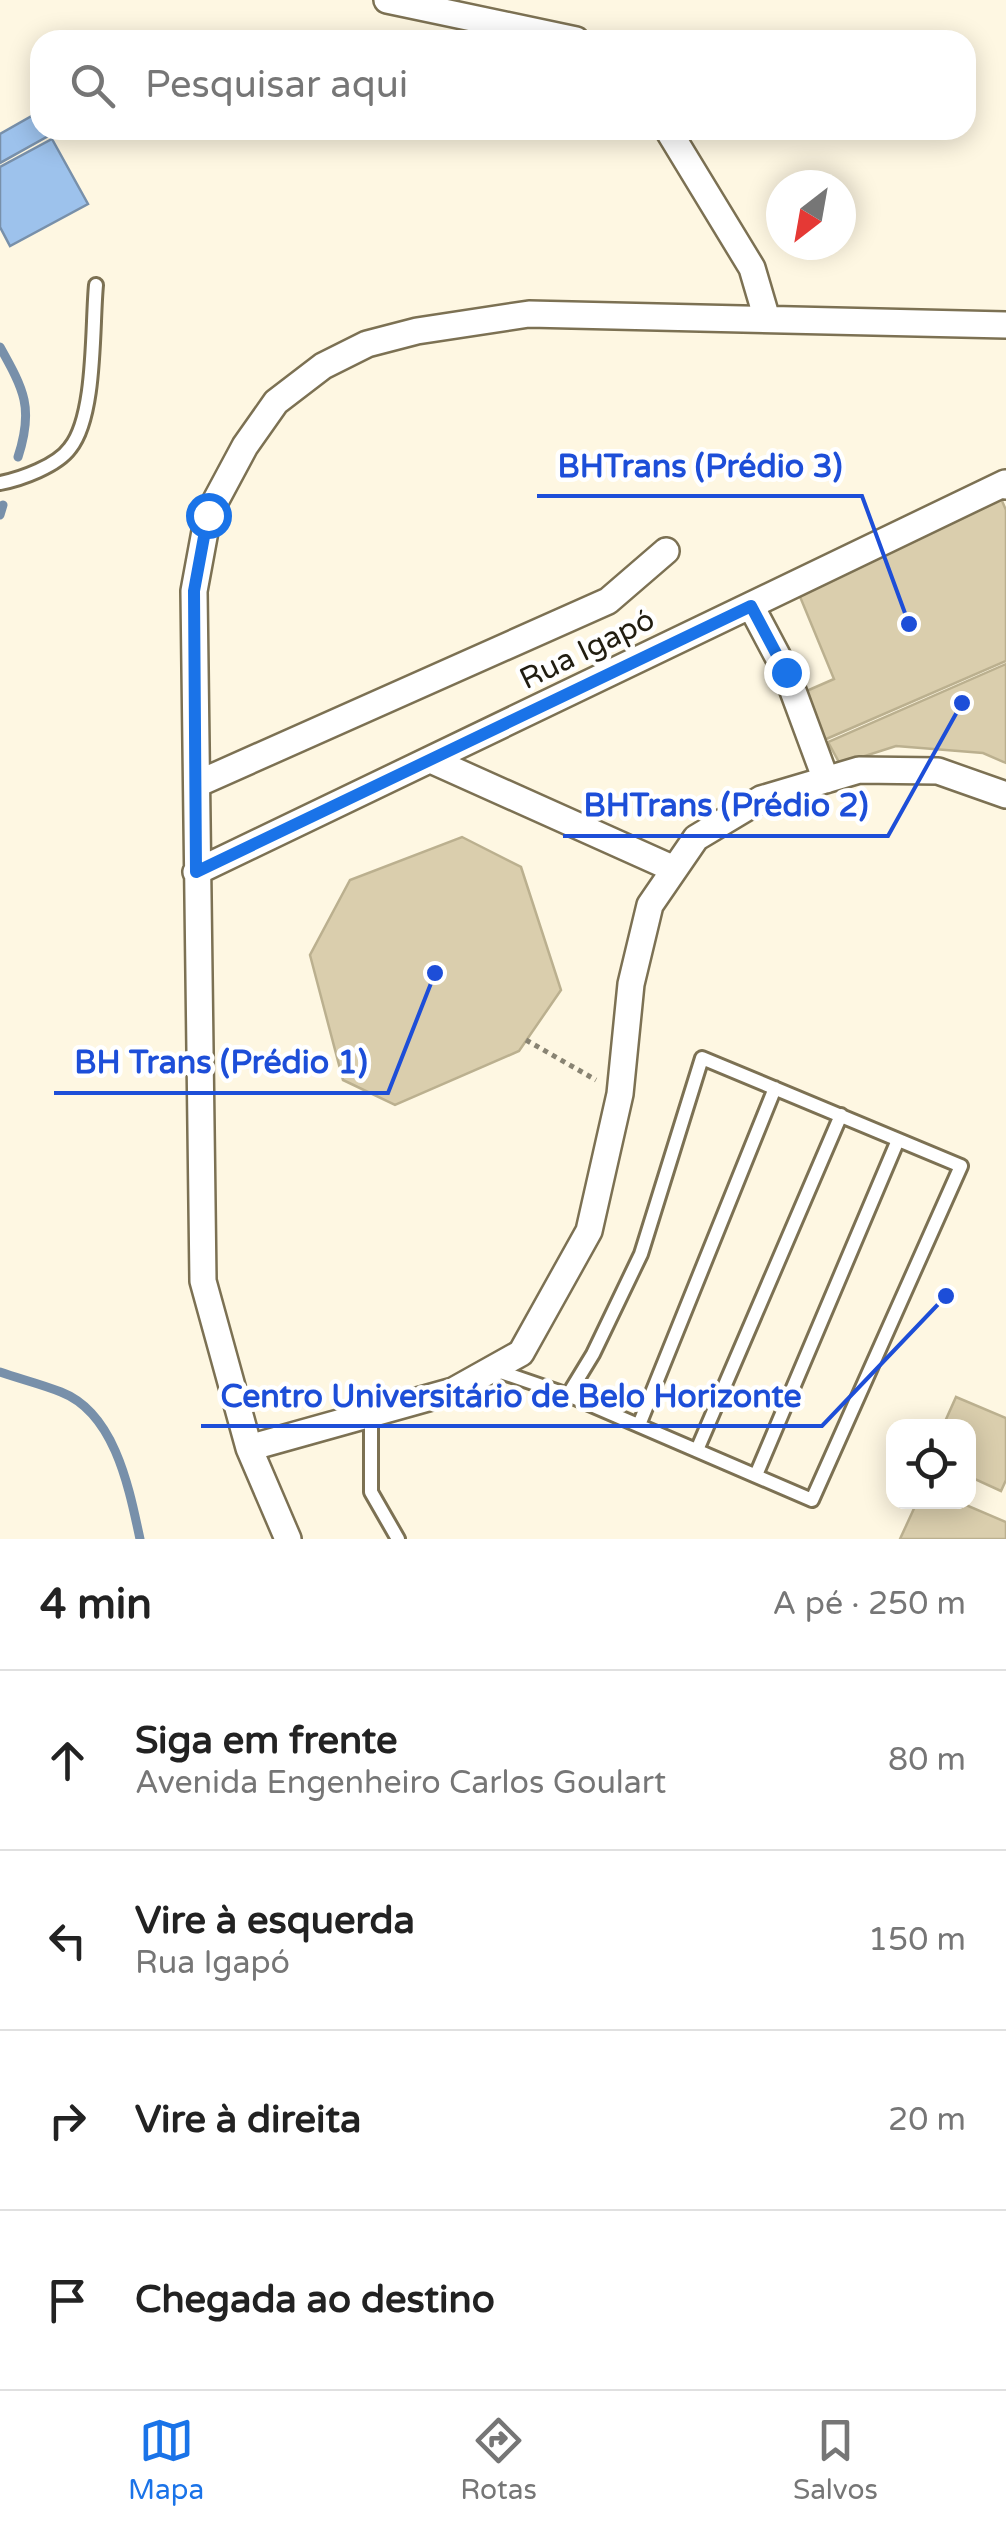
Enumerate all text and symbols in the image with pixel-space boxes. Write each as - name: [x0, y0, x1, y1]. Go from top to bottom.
- search box: [30, 30, 976, 140]
- icon: search: [65, 58, 120, 113]
- text: Pesquisar aqui: [145, 62, 408, 108]
- north arrow: [766, 170, 856, 260]
- callout: BHTrans (Prédio 3): [537, 434, 862, 496]
- text: BHTrans (Prédio 3): [558, 448, 843, 486]
- route start: [186, 493, 232, 539]
- street label: Rua Igapó: [514, 601, 661, 698]
- route end: [764, 650, 810, 696]
- callout: BHTrans (Prédio 2): [563, 774, 888, 836]
- text: BHTrans (Prédio 2): [584, 787, 869, 825]
- callout: BH Trans (Prédio 1): [54, 1031, 388, 1093]
- text: BH Trans (Prédio 1): [74, 1044, 368, 1082]
- callout: Centro Universitário de Belo Horizonte: [201, 1364, 822, 1426]
- text: Centro Universitário de Belo Horizonte: [221, 1378, 802, 1416]
- map controls: [886, 1419, 976, 1509]
- button: locate: [886, 1419, 976, 1509]
- text: 4 min: [40, 1579, 152, 1630]
- text: A pé · 250 m: [773, 1585, 966, 1623]
- text: Siga em frente: [135, 1718, 397, 1764]
- icon: ahead: [40, 1733, 95, 1788]
- text: 80 m: [888, 1741, 966, 1779]
- text: Avenida Engenheiro Carlos Goulart: [135, 1764, 666, 1802]
- text: Vire à esquerda: [135, 1898, 415, 1944]
- icon: left: [40, 1913, 95, 1968]
- text: 150 m: [868, 1921, 966, 1959]
- text: Rua Igapó: [135, 1944, 290, 1982]
- icon: right: [40, 2093, 95, 2148]
- text: Vire à direita: [135, 2097, 361, 2143]
- text: 20 m: [888, 2101, 966, 2139]
- icon: arrive: [40, 2273, 95, 2328]
- text: Chegada ao destino: [135, 2277, 495, 2323]
- tab: Mapa: [128, 2413, 204, 2507]
- tab: Rotas: [460, 2413, 537, 2507]
- tab: Salvos: [793, 2413, 878, 2507]

